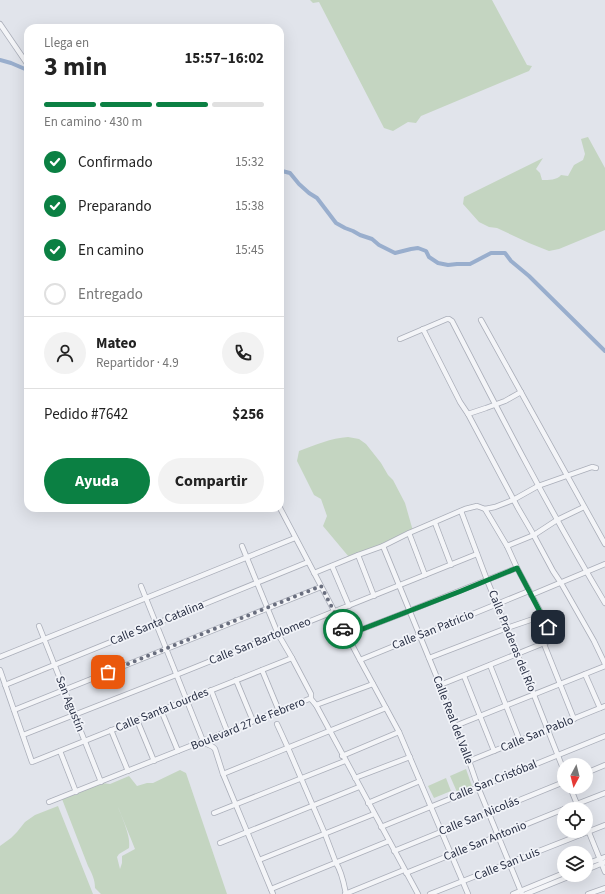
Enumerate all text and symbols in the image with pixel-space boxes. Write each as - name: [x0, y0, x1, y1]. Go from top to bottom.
- text: Llega en: [44, 34, 89, 52]
- text: 3 min: [44, 48, 107, 85]
- text: 15:57–16:02: [184, 48, 264, 69]
- text: En camino · 430 m: [44, 113, 142, 131]
- icon: check: [44, 151, 66, 173]
- text: Confirmado: [78, 152, 153, 173]
- text: 15:32: [235, 153, 264, 171]
- icon: check: [44, 195, 66, 217]
- text: Preparando: [78, 196, 152, 217]
- text: 15:38: [235, 197, 264, 215]
- icon: check: [44, 239, 66, 261]
- text: En camino: [78, 240, 144, 261]
- text: 15:45: [235, 241, 264, 259]
- text: Entregado: [78, 284, 143, 305]
- button: person: [44, 332, 86, 374]
- button: phone: [222, 332, 264, 374]
- text: Mateo: [96, 333, 137, 354]
- text: Repartidor · 4.9: [96, 354, 179, 372]
- text: Pedido #7642: [44, 404, 128, 425]
- text: $256: [232, 404, 264, 425]
- button: Ayuda: [44, 458, 150, 504]
- button: Compartir: [158, 458, 264, 504]
- street label: Calle Praderas del Río: [484, 588, 540, 694]
- street label: Calle Santa Catalina: [108, 596, 206, 650]
- street label: Calle San Patricio: [389, 606, 477, 654]
- courier: [323, 609, 363, 649]
- pin: [531, 610, 565, 644]
- street label: Calle San Bartolomeo: [207, 613, 313, 669]
- icon: home: [537, 616, 559, 638]
- icon: car: [332, 618, 354, 640]
- pin: [91, 655, 125, 689]
- icon: bag: [97, 661, 119, 683]
- street label: Calle Real del Valle: [428, 673, 478, 767]
- street label: San Agustín: [51, 674, 89, 734]
- street label: Calle Santa Lourdes: [113, 684, 211, 736]
- street label: Boulevard 27 de Febrero: [188, 693, 308, 755]
- street label: Calle San Pablo: [498, 712, 576, 756]
- street label: Calle San Cristóbal: [446, 756, 540, 806]
- north arrow: [557, 758, 593, 794]
- map controls: [557, 758, 593, 882]
- street label: Calle San Nicolás: [436, 792, 522, 840]
- button: locate: [557, 802, 593, 838]
- street label: Calle San Antonio: [441, 817, 529, 865]
- street label: Calle San Luis: [472, 843, 542, 885]
- button: layers: [557, 846, 593, 882]

